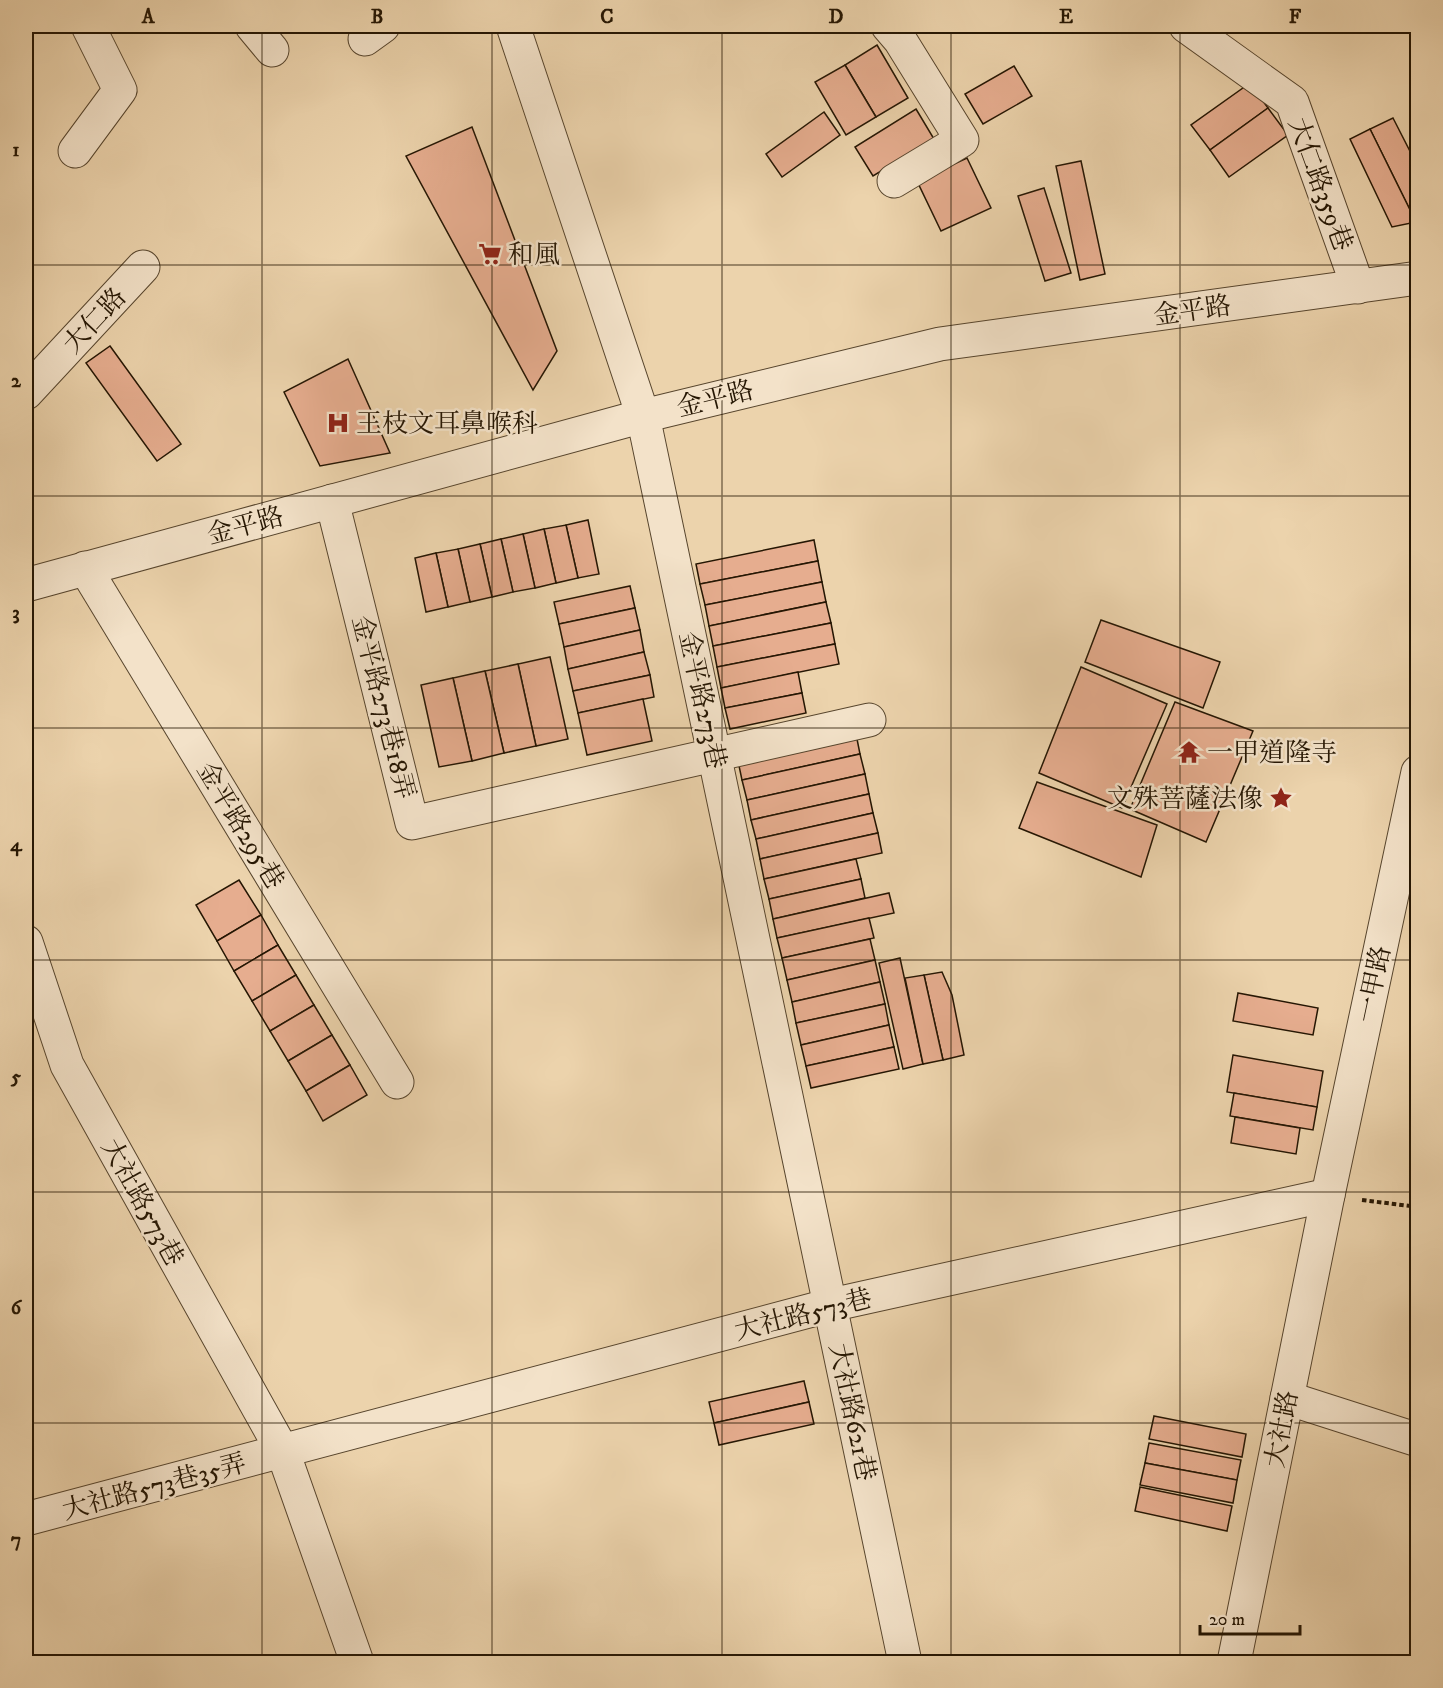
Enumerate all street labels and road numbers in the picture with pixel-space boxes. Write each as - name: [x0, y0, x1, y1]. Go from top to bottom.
- street label: 大仁路359巷: [1280, 113, 1359, 256]
- street label: 大仁路: [56, 281, 134, 361]
- street label: 金平路: [1151, 290, 1233, 333]
- street label: 金平路: [674, 374, 757, 425]
- street label: 金平路: [203, 500, 287, 552]
- street label: 金平路273巷18弄: [344, 612, 421, 803]
- street label: 金平路273巷: [671, 629, 732, 772]
- street label: 金平路295巷: [189, 756, 291, 895]
- street label: 一甲路: [1350, 943, 1399, 1026]
- street label: 大社路573巷: [93, 1133, 190, 1272]
- street label: 大社路573巷: [731, 1282, 875, 1348]
- street label: 大社路621巷: [821, 1340, 882, 1484]
- street label: 大社路: [1259, 1388, 1306, 1471]
- street label: 大社路573巷35弄: [59, 1447, 250, 1528]

